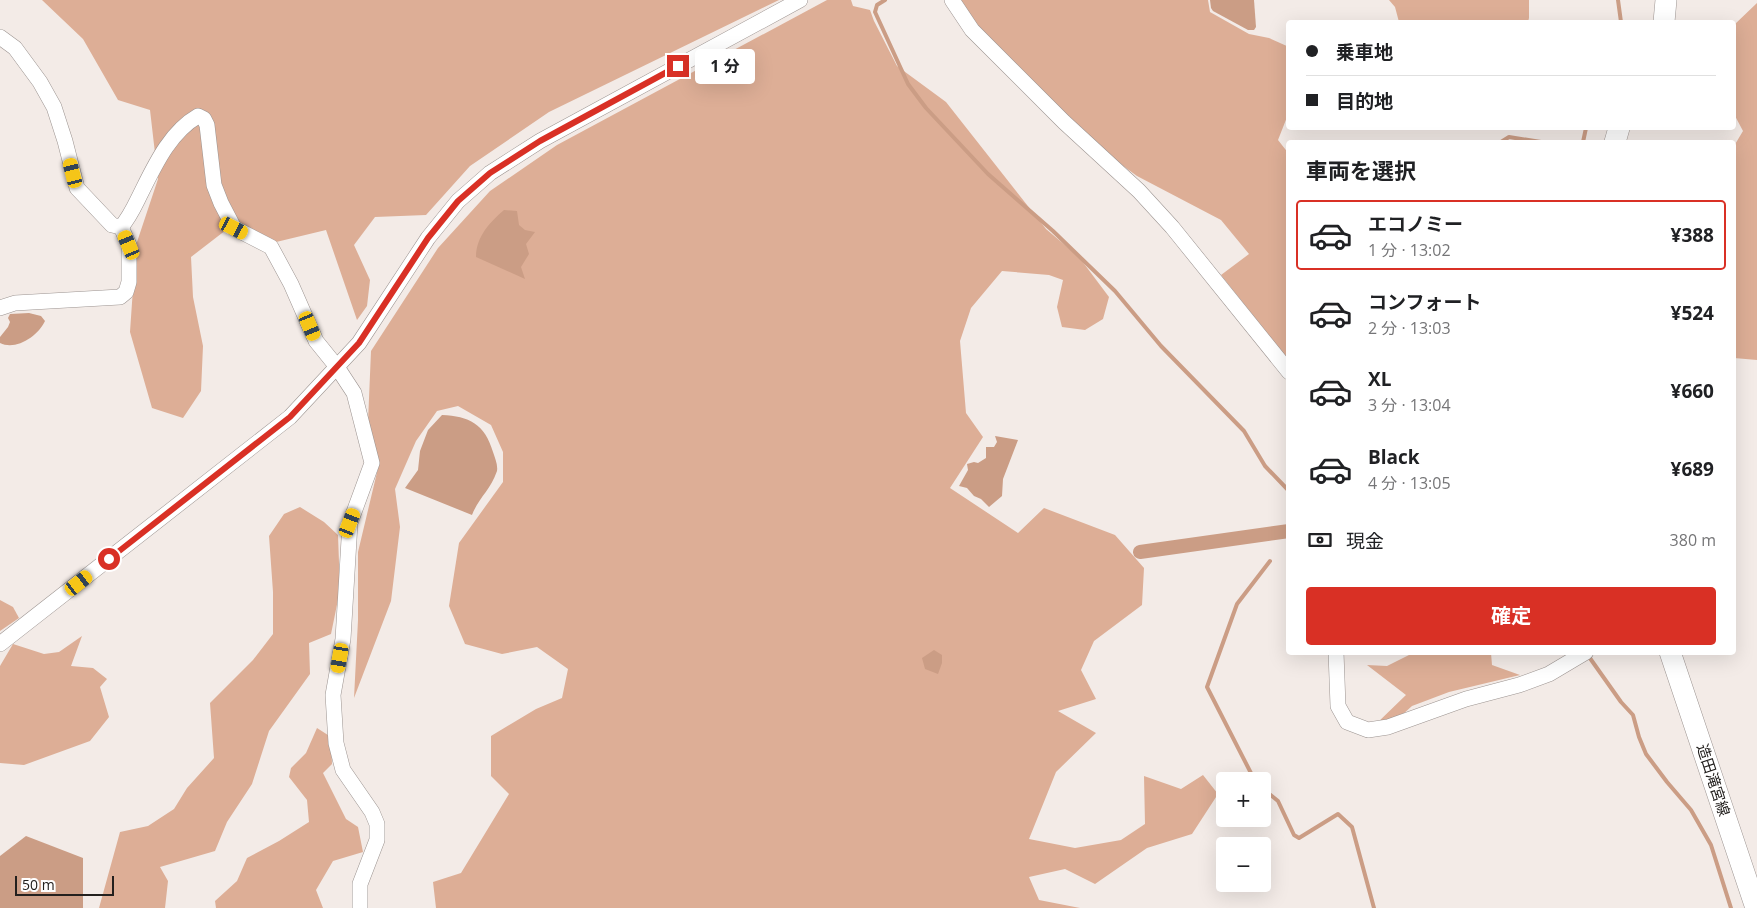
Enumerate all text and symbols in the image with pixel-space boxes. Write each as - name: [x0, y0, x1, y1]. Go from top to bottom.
- text: 乗車地: [1336, 39, 1393, 65]
- callout: 1 分: [696, 48, 756, 84]
- route end: [667, 55, 689, 77]
- text: 1 分: [710, 55, 740, 77]
- text: 目的地: [1336, 88, 1393, 114]
- text: 車両を選択: [1306, 155, 1416, 185]
- car: [62, 157, 83, 189]
- text: エコノミー: [1368, 211, 1463, 237]
- icon: car: [1308, 213, 1353, 258]
- car: [217, 215, 250, 241]
- text: ¥388: [1671, 222, 1714, 248]
- car: [116, 228, 141, 262]
- text: 1 分 · 13:02: [1368, 239, 1451, 261]
- text: コンフォート: [1368, 289, 1481, 315]
- icon: car: [1308, 291, 1353, 336]
- text: ¥524: [1671, 300, 1714, 326]
- car: [297, 309, 322, 343]
- text: 2 分 · 13:03: [1368, 317, 1451, 339]
- text: XL: [1368, 366, 1391, 392]
- icon: car: [1308, 369, 1353, 414]
- text: ¥660: [1671, 378, 1714, 404]
- text: 3 分 · 13:04: [1368, 394, 1451, 416]
- text: Black: [1368, 444, 1420, 470]
- icon: car: [1308, 447, 1353, 492]
- text: ¥689: [1671, 456, 1714, 482]
- text: 4 分 · 13:05: [1368, 472, 1451, 494]
- car: [337, 506, 362, 540]
- icon: cash: [1306, 526, 1334, 554]
- text: 現金: [1346, 528, 1384, 554]
- text: 380 m: [1670, 529, 1716, 551]
- route start: [98, 548, 120, 570]
- car: [62, 568, 95, 598]
- button: 確定: [1306, 587, 1716, 645]
- car: [330, 642, 349, 674]
- street label: 造田滝宮線: [1693, 741, 1735, 818]
- map controls: [1216, 772, 1271, 892]
- button: +: [1216, 772, 1271, 827]
- button: −: [1216, 837, 1271, 892]
- scale bar: [15, 873, 114, 896]
- text: 50 m: [22, 875, 55, 894]

